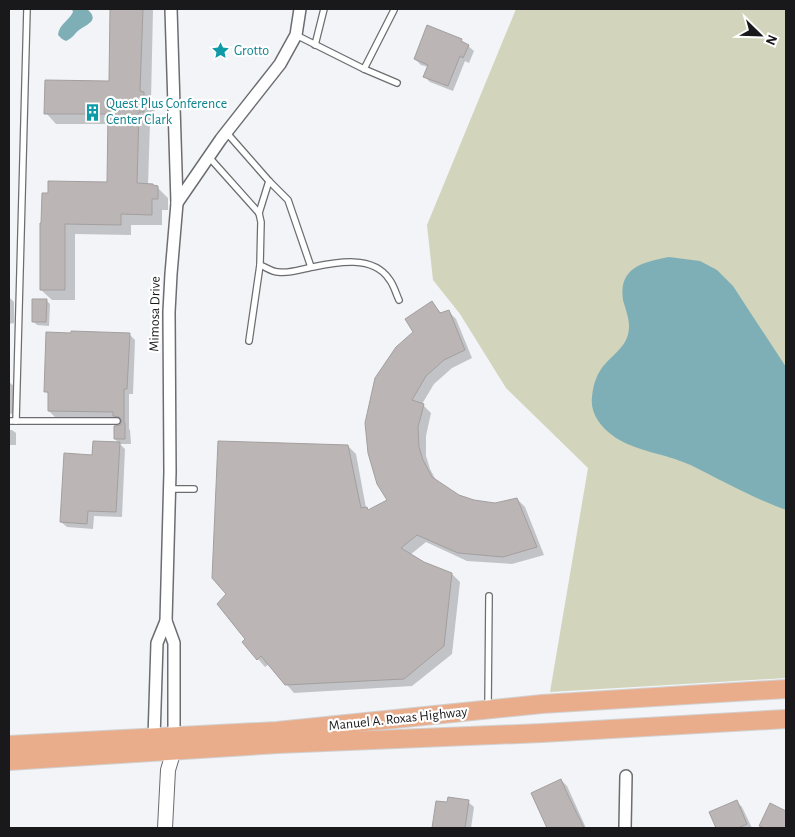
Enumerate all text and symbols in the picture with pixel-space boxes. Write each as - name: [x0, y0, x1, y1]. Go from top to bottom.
- north arrow: [735, 10, 785, 60]
- text: N: [763, 32, 779, 47]
- place icon: Grotto: [210, 41, 230, 61]
- place label: Grotto: [234, 44, 269, 58]
- place label: Quest Plus Conference Center Clark: [106, 97, 227, 127]
- building icon: Quest Plus Conference Center Clark: [82, 102, 102, 122]
- street label: Mimosa Drive: [147, 276, 163, 352]
- street label: Manuel A. Roxas Highway: [328, 705, 468, 733]

